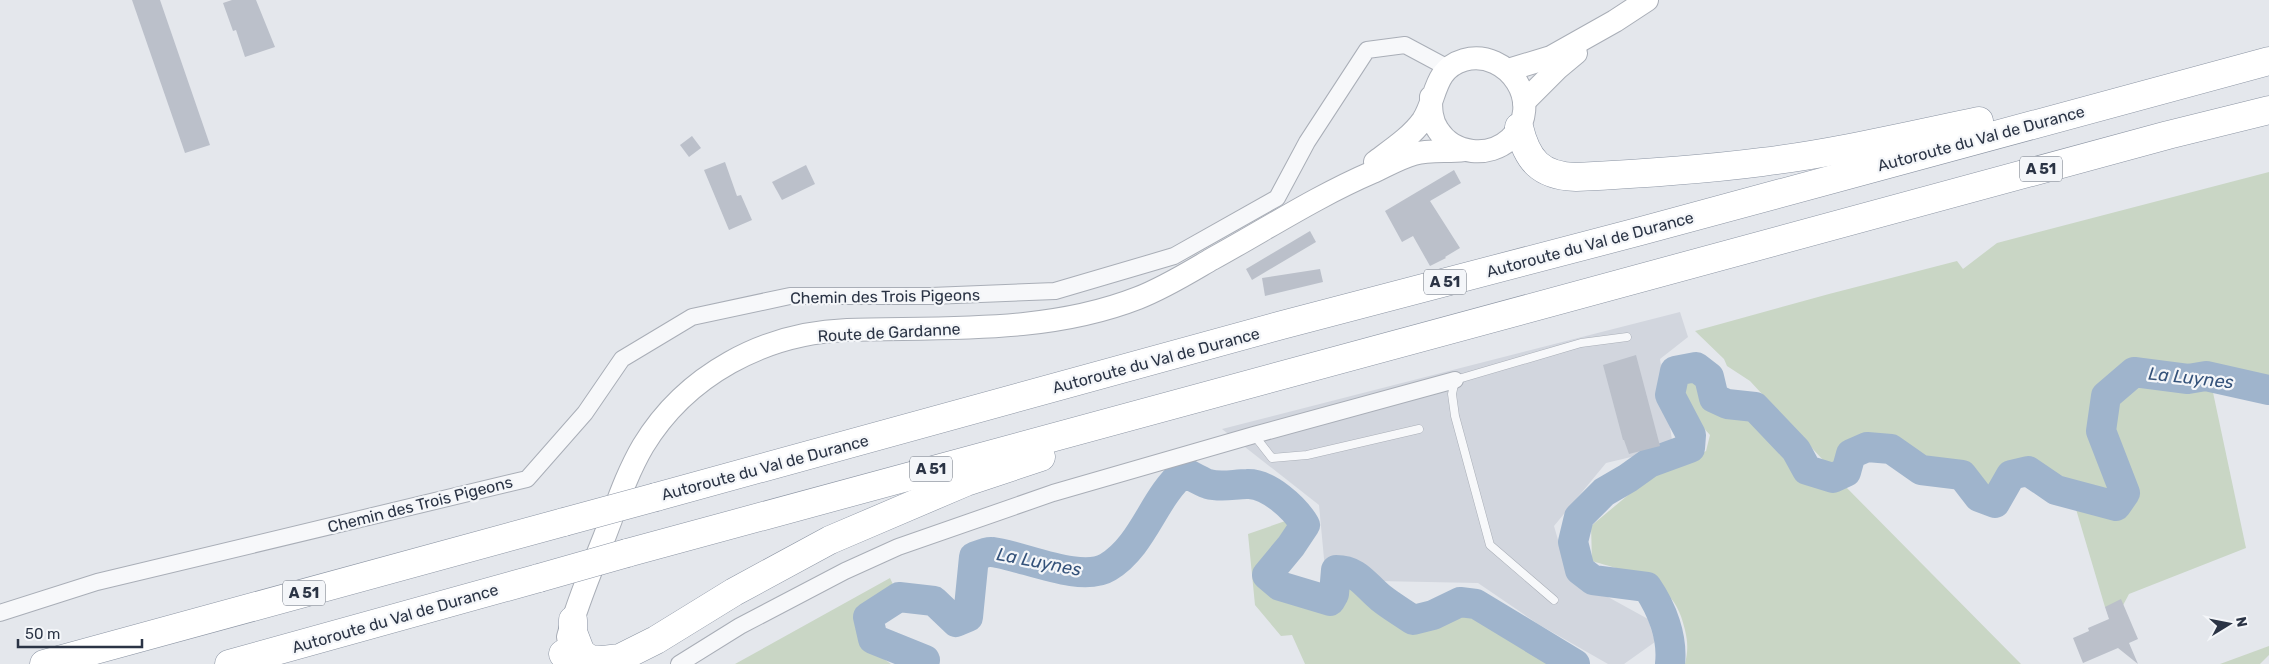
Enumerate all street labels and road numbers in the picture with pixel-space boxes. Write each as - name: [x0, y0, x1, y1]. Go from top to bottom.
- street label: Autoroute du Val de Durance: [1875, 102, 2087, 175]
- road number: A 51: [2020, 156, 2062, 182]
- street label: Autoroute du Val de Durance: [1484, 208, 1696, 281]
- road number: A 51: [1424, 270, 1466, 294]
- street label: Chemin des Trois Pigeons: [790, 285, 980, 308]
- street label: Route de Gardanne: [817, 319, 961, 346]
- street label: Autoroute du Val de Durance: [1050, 324, 1262, 397]
- street label: Autoroute du Val de Durance: [659, 431, 871, 504]
- road number: A 51: [910, 456, 952, 482]
- street label: Chemin des Trois Pigeons: [326, 472, 515, 537]
- road number: A 51: [283, 580, 325, 606]
- street label: Autoroute du Val de Durance: [290, 580, 501, 657]

